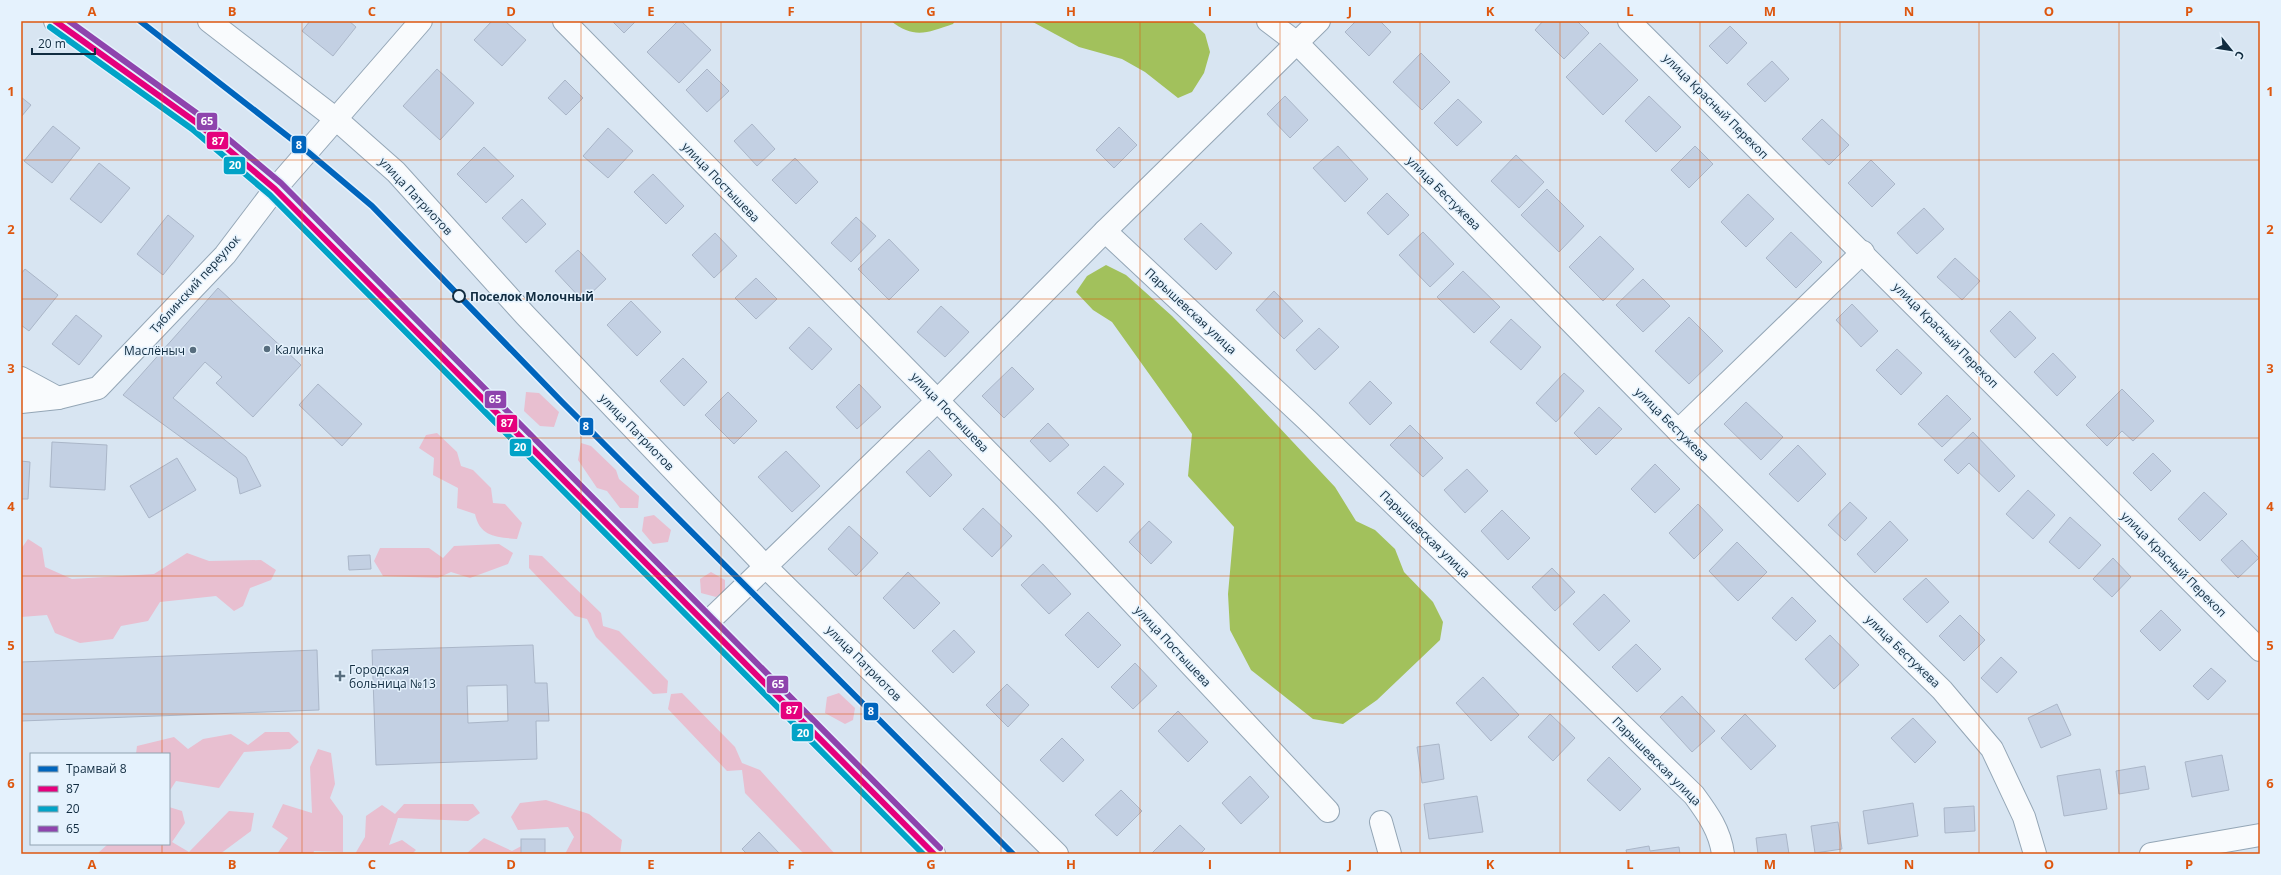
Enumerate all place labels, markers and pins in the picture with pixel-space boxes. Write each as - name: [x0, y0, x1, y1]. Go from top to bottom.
- place label: Поселок Молочный: [470, 288, 594, 305]
- marker: Поселок Молочный: [452, 289, 466, 303]
- place label: Калинка: [275, 341, 324, 358]
- place label: Маслёныч: [124, 342, 185, 359]
- marker: Калинка: [262, 344, 272, 354]
- marker: Маслёныч: [188, 345, 198, 355]
- place label: Городская больница №13: [349, 661, 436, 692]
- marker: Городская больница №13: [334, 670, 346, 682]

